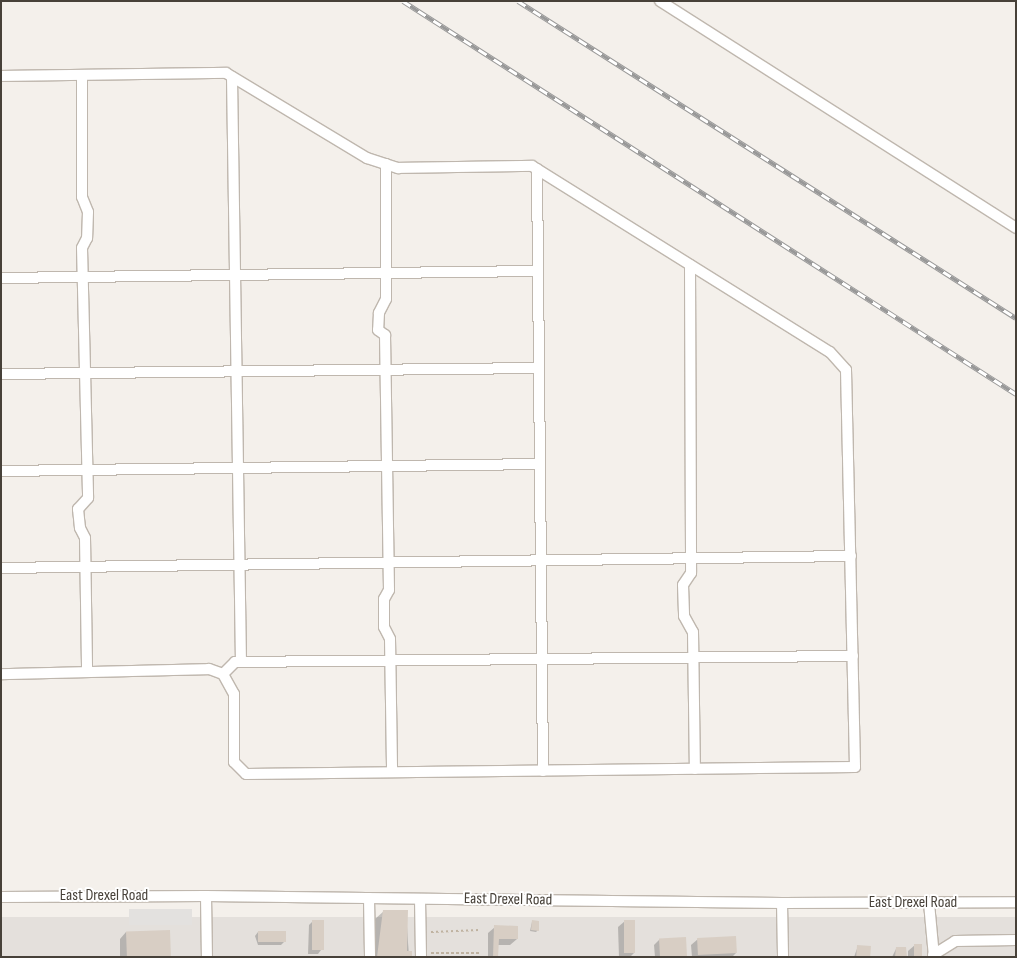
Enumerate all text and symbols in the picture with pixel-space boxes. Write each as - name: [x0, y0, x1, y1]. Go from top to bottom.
- street label: East Drexel Road: [60, 886, 148, 906]
- street label: East Drexel Road: [464, 890, 552, 910]
- street label: East Drexel Road: [869, 893, 957, 913]

